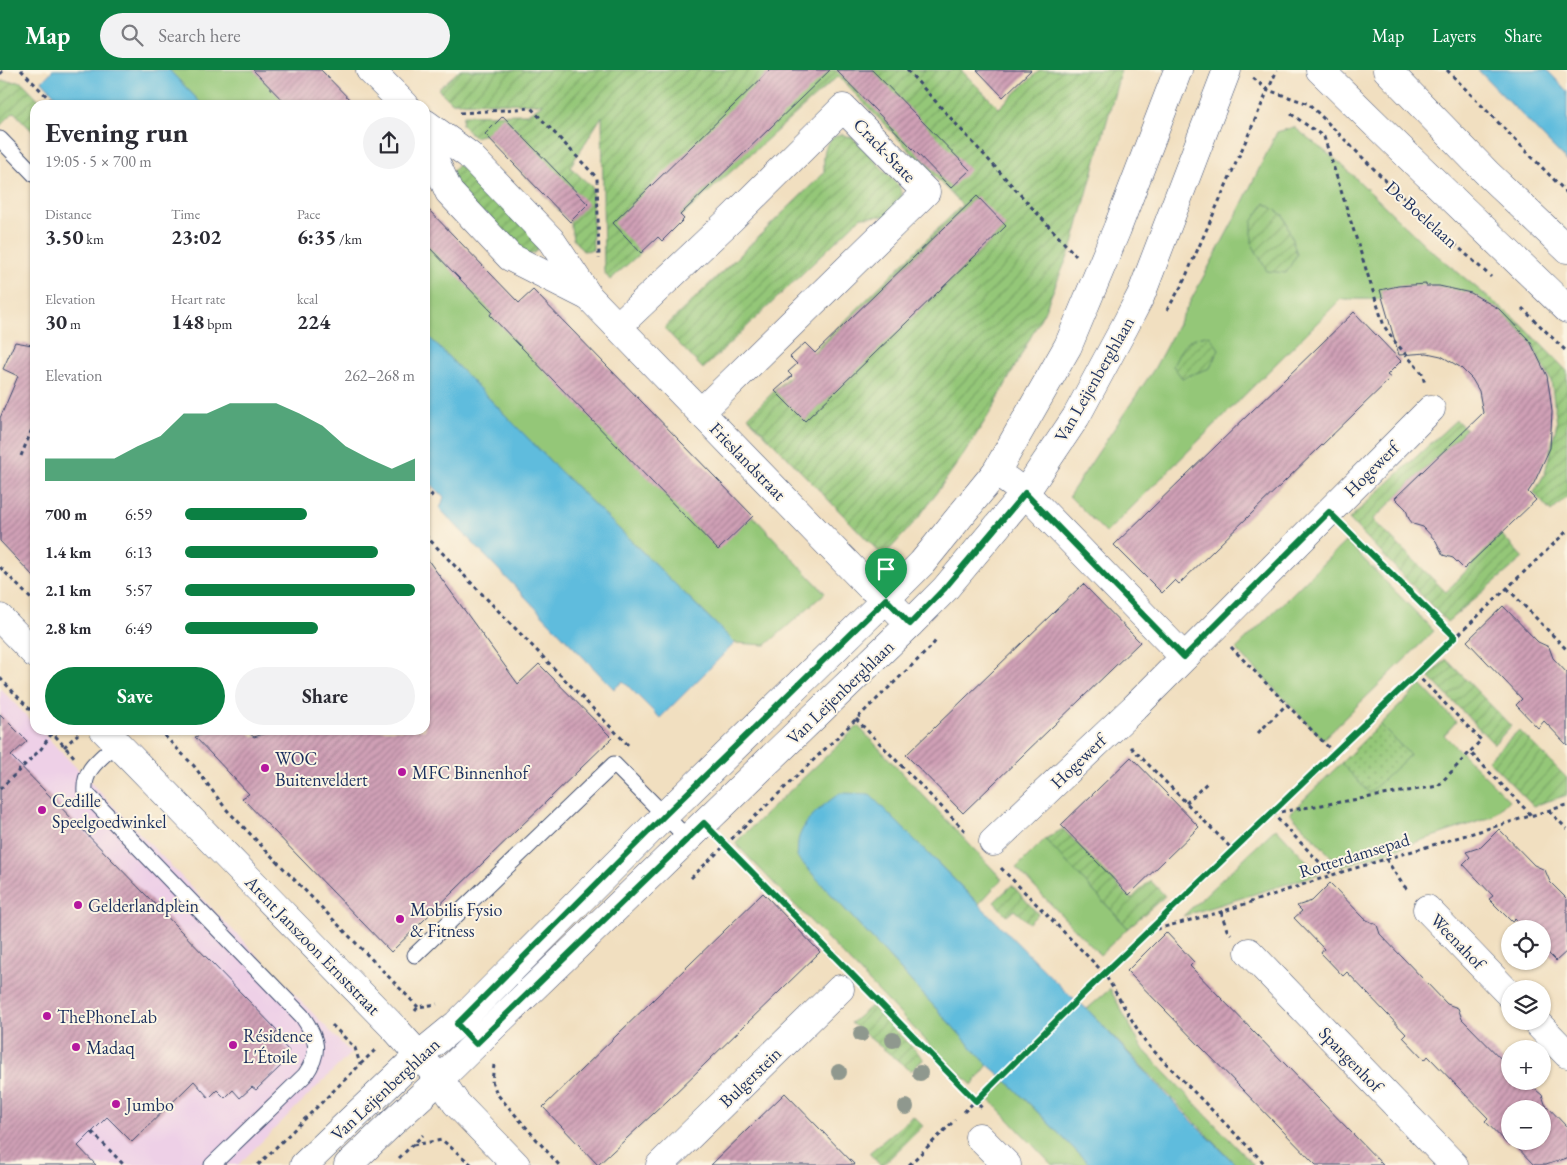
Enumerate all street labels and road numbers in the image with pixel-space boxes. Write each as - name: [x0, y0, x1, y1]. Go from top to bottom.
- street label: Crack-State: [849, 113, 921, 187]
- street label: De Boelelaan: [1381, 175, 1464, 253]
- street label: Van Leijenberghlaan: [1049, 312, 1139, 446]
- street label: Frieslandstraat: [705, 417, 791, 505]
- street label: Hogewerf: [1338, 435, 1405, 502]
- street label: Van Leijenberghlaan: [781, 635, 899, 749]
- street label: Hogewerf: [1045, 727, 1112, 793]
- street label: Rotterdamsepad: [1296, 827, 1413, 883]
- street label: Arent Janszoon Ernststraat: [240, 870, 386, 1020]
- street label: Weenahof: [1426, 908, 1492, 975]
- street label: Spangenhof: [1314, 1021, 1389, 1098]
- street label: Van Leijenberghlaan: [326, 1032, 445, 1145]
- street label: Bulgerstein: [714, 1041, 786, 1112]

